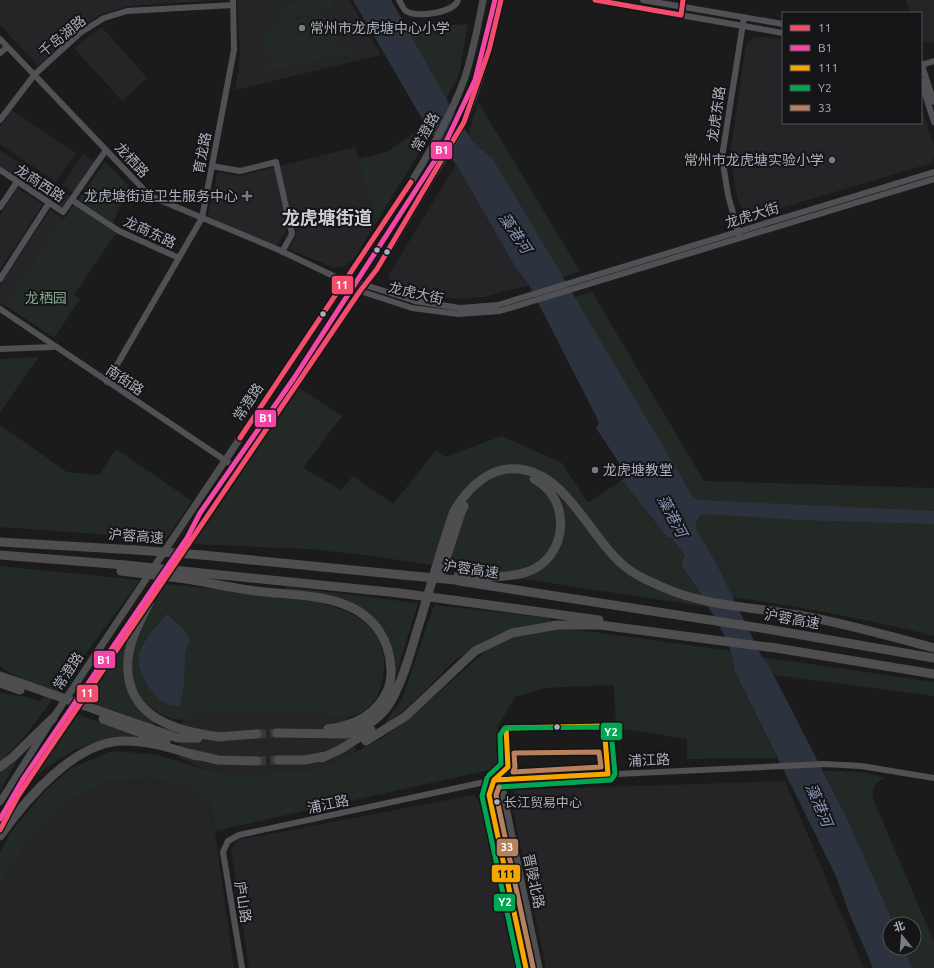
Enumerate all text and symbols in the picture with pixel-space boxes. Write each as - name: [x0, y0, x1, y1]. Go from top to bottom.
- street label: 千岛湖路: [35, 12, 89, 60]
- legend: [782, 12, 922, 124]
- place label: 常州市龙虎塘中心小学: [310, 20, 450, 36]
- text: 11: [818, 21, 832, 34]
- marker: 常州市龙虎塘中心小学: [297, 23, 307, 33]
- text: B1: [818, 41, 832, 54]
- text: 111: [818, 61, 838, 74]
- text: Y2: [818, 81, 832, 94]
- street label: 龙虎东路: [704, 85, 728, 143]
- text: 33: [818, 101, 832, 114]
- street label: 常澄路: [408, 110, 442, 154]
- street label: 育龙路: [190, 131, 214, 175]
- street label: 龙栖路: [112, 139, 152, 181]
- line badge: B1: [430, 141, 453, 160]
- text: B1: [435, 144, 449, 156]
- place label: 常州市龙虎塘实验小学: [684, 152, 824, 168]
- marker: 常州市龙虎塘实验小学: [827, 155, 837, 165]
- street label: 龙商西路: [12, 161, 68, 205]
- place label: 龙虎塘街道卫生服务中心: [84, 188, 238, 204]
- marker: 龙虎塘街道卫生服务中心: [241, 190, 253, 202]
- street label: 龙虎大街: [723, 199, 781, 231]
- district label: 龙虎塘街道: [282, 207, 372, 227]
- water label: 藻港河: [496, 209, 537, 259]
- street label: 龙商东路: [121, 213, 179, 251]
- unlabelled marker: [372, 245, 382, 255]
- unlabelled marker: [382, 247, 392, 257]
- line badge: 11: [331, 275, 354, 295]
- text: 11: [336, 279, 348, 291]
- street label: 龙虎大街: [387, 279, 445, 307]
- park label: 龙栖园: [25, 290, 67, 306]
- unlabelled marker: [318, 309, 328, 319]
- street label: 南街路: [103, 362, 147, 398]
- street label: 常澄路: [230, 380, 266, 424]
- line badge: B1: [254, 409, 277, 428]
- text: B1: [259, 412, 273, 424]
- place label: 龙虎塘教堂: [603, 462, 673, 478]
- marker: 龙虎塘教堂: [590, 465, 600, 475]
- water label: 藻港河: [654, 492, 692, 542]
- street label: 沪蓉高速: [108, 526, 164, 546]
- street label: 沪蓉高速: [442, 557, 500, 581]
- street label: 沪蓉高速: [763, 606, 821, 632]
- street label: 常澄路: [50, 649, 86, 693]
- line badge: B1: [93, 650, 116, 669]
- text: B1: [97, 654, 111, 666]
- line badge: 11: [76, 684, 99, 703]
- text: 11: [81, 687, 93, 699]
- unlabelled marker: [552, 722, 562, 732]
- line badge: Y2: [600, 722, 623, 741]
- text: Y2: [604, 726, 618, 738]
- street label: 浦江路: [628, 751, 670, 769]
- water label: 藻港河: [803, 781, 837, 832]
- street label: 浦江路: [306, 792, 350, 816]
- place label: 长江贸易中心: [504, 795, 582, 809]
- marker: 长江贸易中心: [492, 797, 502, 807]
- line badge: 33: [496, 838, 519, 857]
- text: 33: [501, 841, 513, 853]
- street label: 晋陵北路: [520, 852, 548, 910]
- line badge: 111: [491, 864, 521, 883]
- text: 111: [497, 868, 515, 880]
- street label: 庐山路: [232, 880, 254, 924]
- line badge: Y2: [493, 893, 516, 912]
- text: Y2: [498, 896, 512, 908]
- north arrow: [882, 916, 922, 956]
- text: 北: [892, 919, 906, 934]

